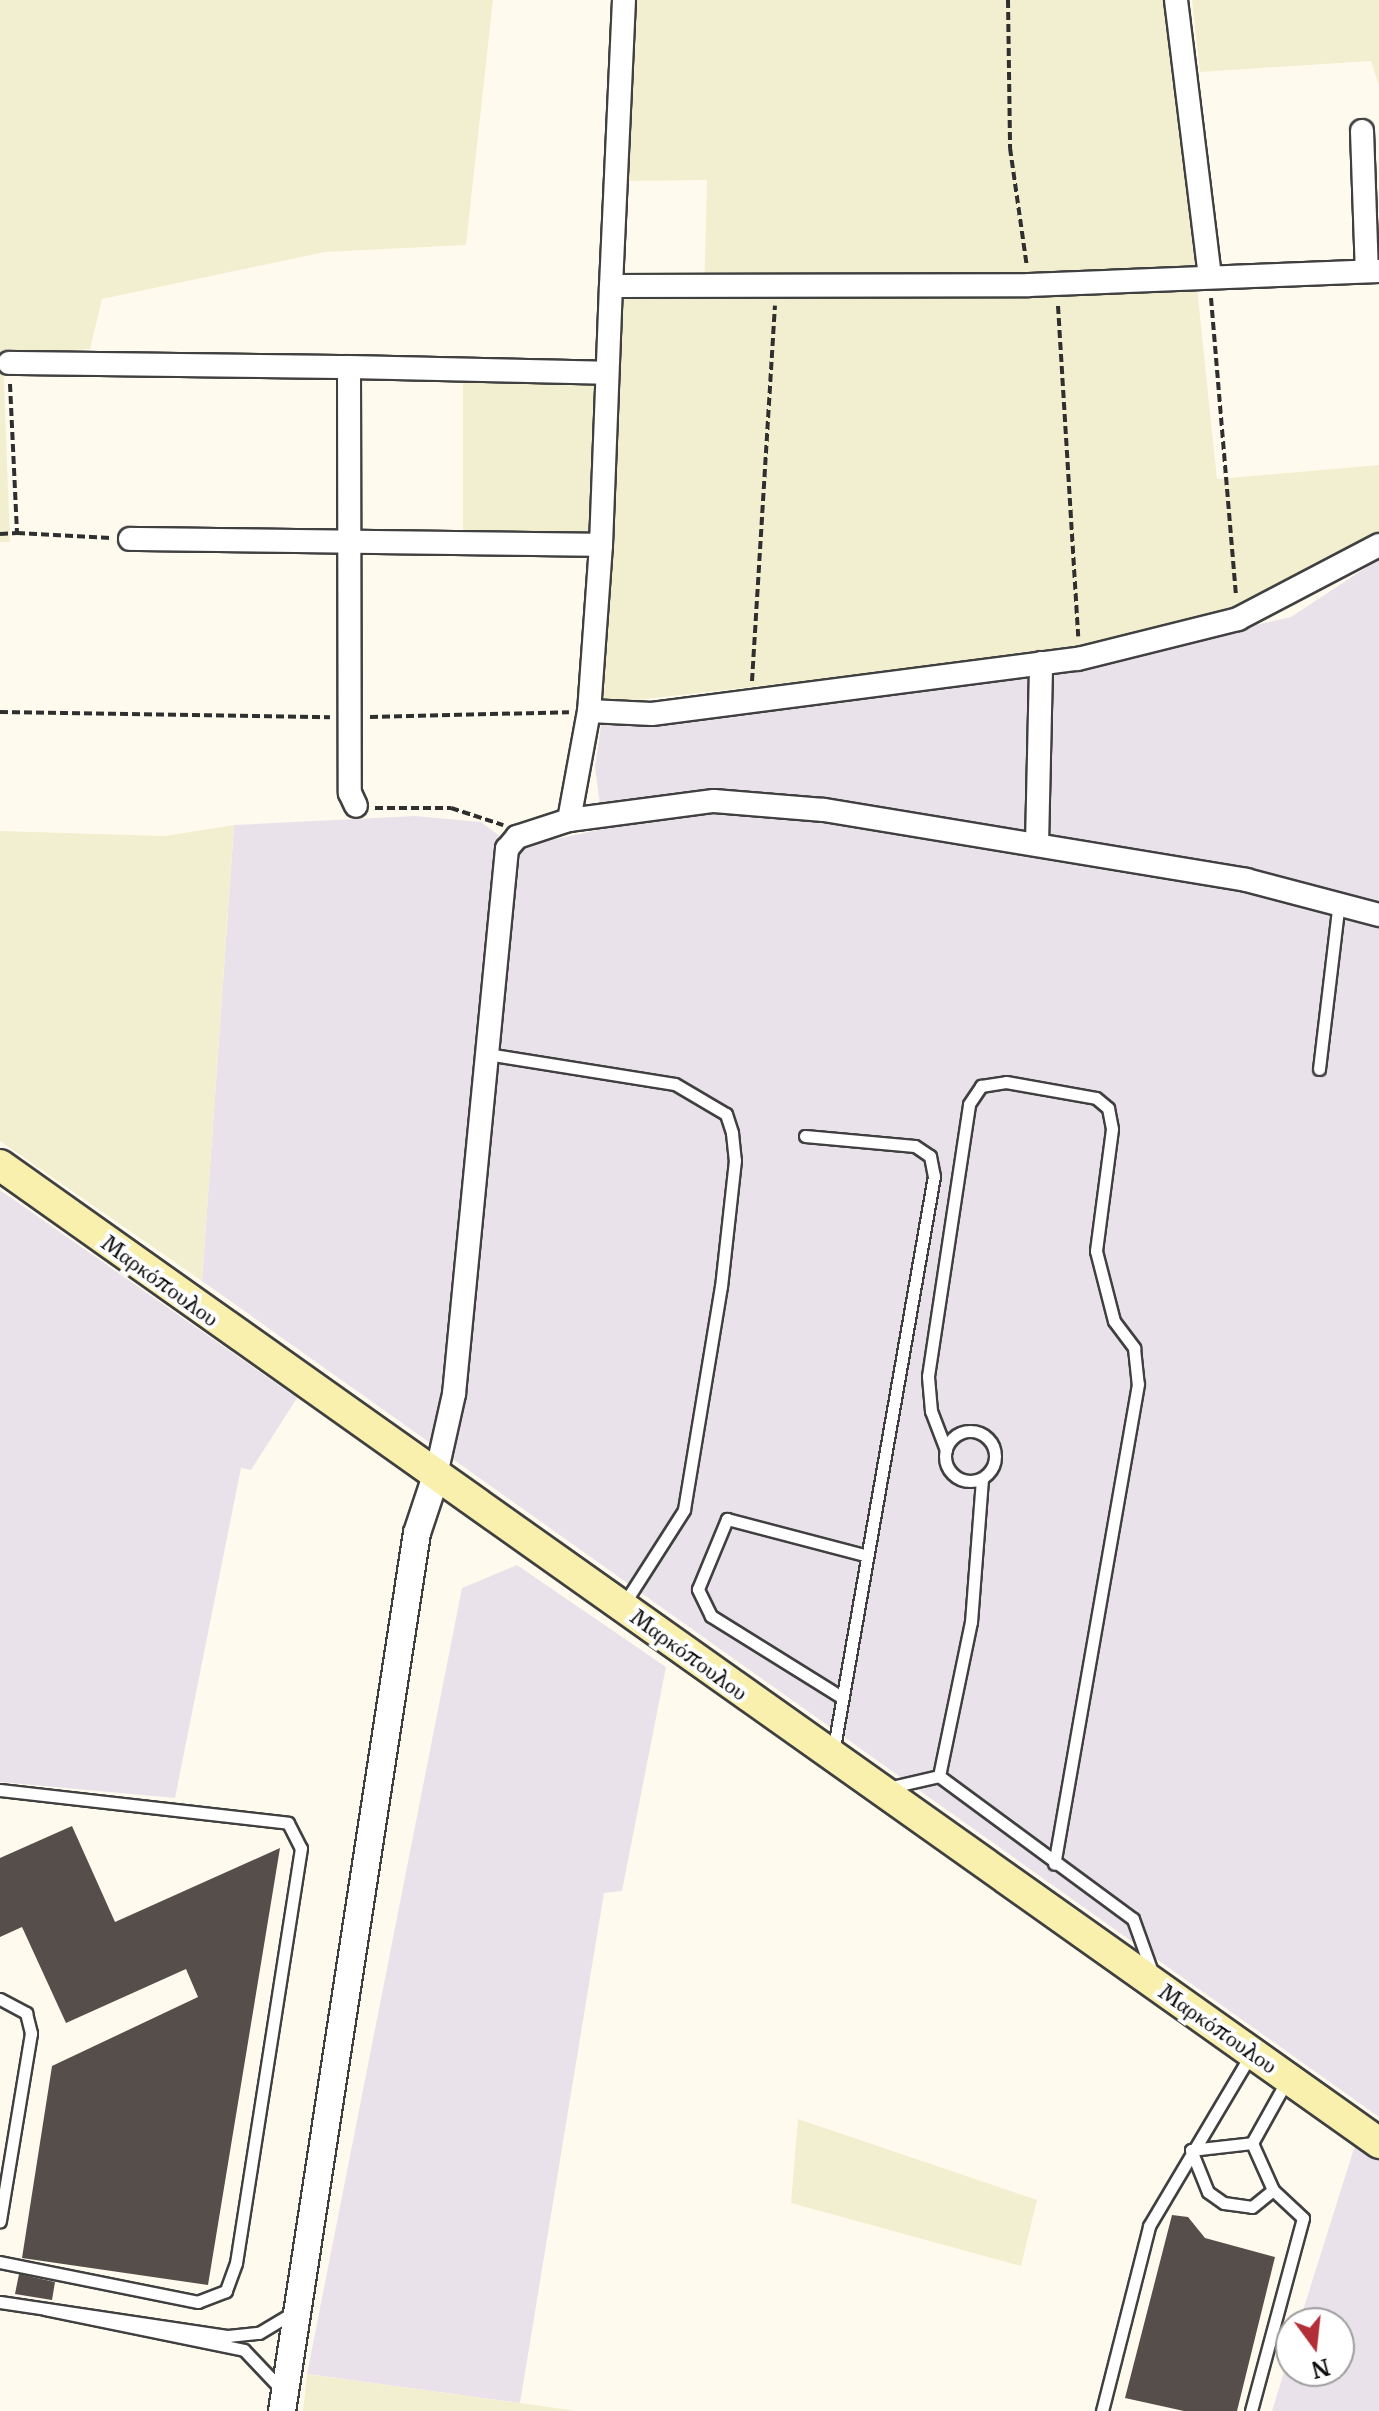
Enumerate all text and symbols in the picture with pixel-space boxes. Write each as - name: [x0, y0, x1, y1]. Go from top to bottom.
- street label: Μαρκόπουλου: [96, 1230, 224, 1332]
- street label: Μαρκόπουλου: [625, 1604, 753, 1706]
- street label: Μαρκόπουλου: [1154, 1979, 1282, 2079]
- north arrow: [1275, 2307, 1355, 2387]
- text: N: [1309, 2352, 1333, 2384]

